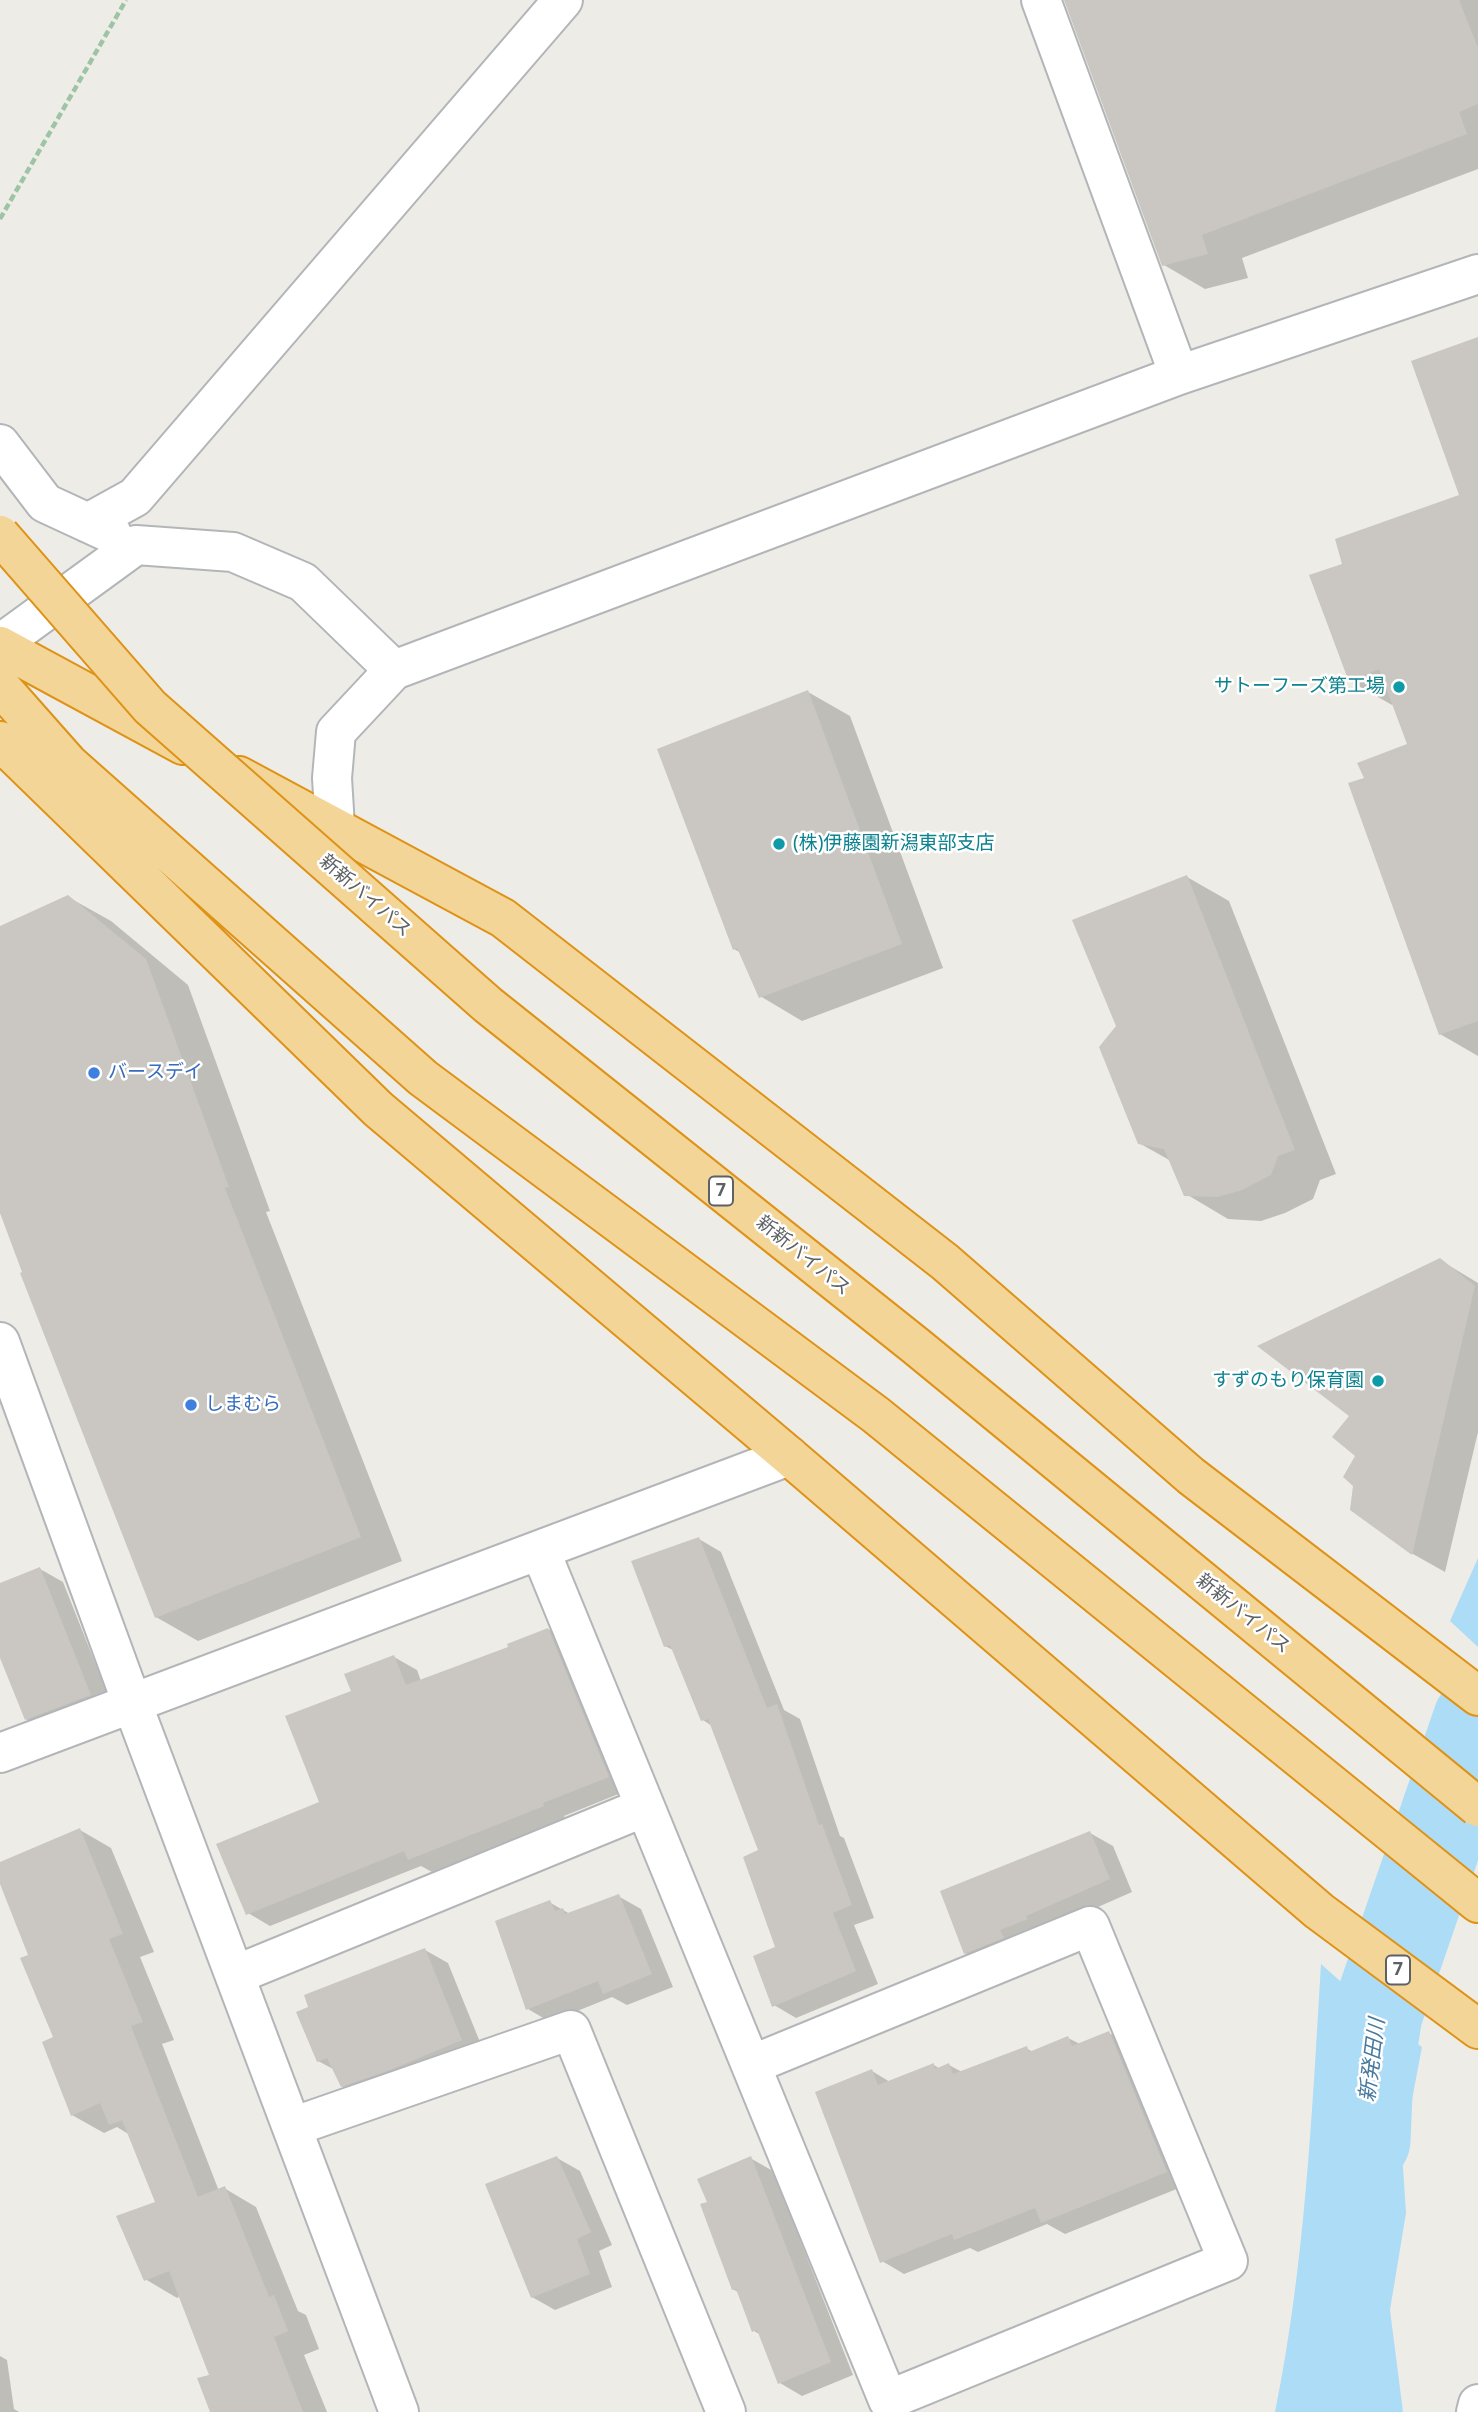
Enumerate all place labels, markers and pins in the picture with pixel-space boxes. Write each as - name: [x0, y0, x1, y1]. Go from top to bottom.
- place label: サトーフーズ第工場: [1214, 676, 1385, 698]
- marker: サトーフーズ第工場: [1391, 679, 1407, 695]
- place label: (株)伊藤園新潟東部支店: [793, 833, 994, 855]
- marker: (株)伊藤園新潟東部支店: [771, 836, 787, 852]
- place label: バースデイ: [108, 1062, 203, 1084]
- marker: バースデイ: [86, 1065, 102, 1081]
- place label: すずのもり保育園: [1212, 1370, 1364, 1392]
- marker: すずのもり保育園: [1370, 1373, 1386, 1389]
- place label: しまむら: [205, 1394, 281, 1416]
- marker: しまむら: [183, 1397, 199, 1413]

